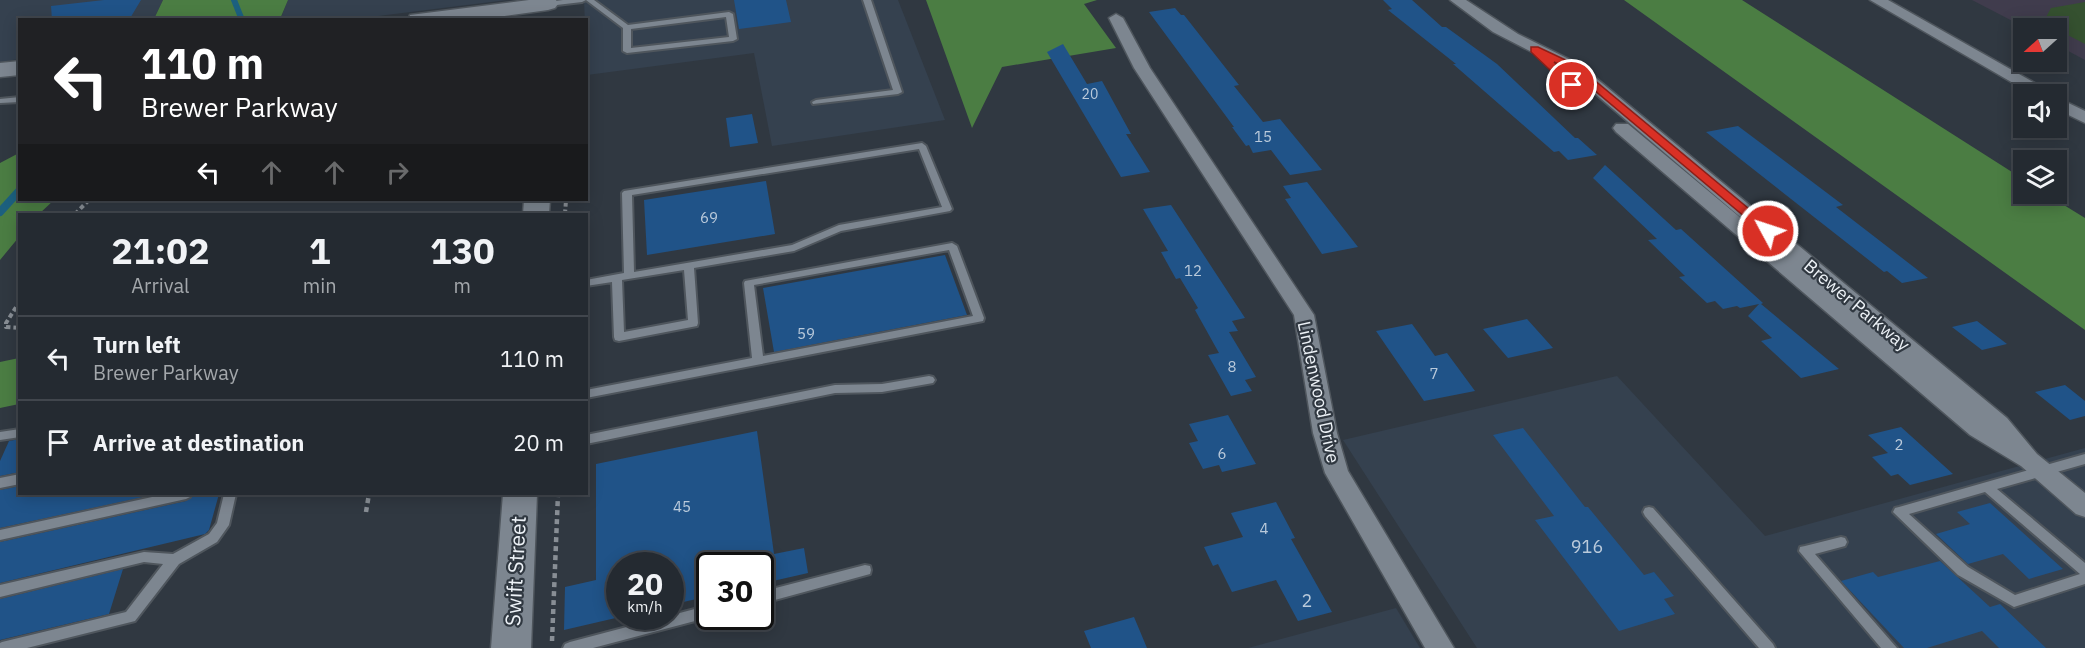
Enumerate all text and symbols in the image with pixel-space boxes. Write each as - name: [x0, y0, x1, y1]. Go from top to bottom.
- north arrow: [2013, 18, 2067, 72]
- map controls: [2013, 18, 2067, 204]
- text: 110 m: [141, 36, 264, 91]
- icon: left: [42, 42, 120, 120]
- pin: [1546, 59, 1597, 110]
- icon: arrive: [1555, 68, 1588, 101]
- button: sound: [2013, 84, 2067, 138]
- house number: 20: [1082, 85, 1098, 103]
- text: Brewer Parkway: [141, 89, 338, 124]
- house number: 15: [1254, 127, 1272, 146]
- button: layers: [2013, 150, 2067, 204]
- icon: left: [192, 156, 225, 189]
- icon: ahead: [255, 156, 288, 189]
- icon: ahead: [318, 156, 351, 189]
- icon: right: [381, 156, 414, 189]
- position arrow: [1736, 199, 1800, 263]
- house number: 69: [700, 208, 718, 227]
- text: 21:02: [111, 227, 210, 274]
- text: 1: [309, 227, 331, 274]
- text: 130: [430, 227, 495, 274]
- street label: Brewer Parkway: [1799, 254, 1915, 356]
- house number: 12: [1184, 261, 1202, 280]
- text: Arrival: [131, 272, 190, 299]
- text: min: [303, 272, 337, 299]
- text: m: [454, 272, 471, 299]
- street label: Lindenwood Drive: [1293, 319, 1345, 465]
- house number: 59: [797, 324, 815, 343]
- text: Turn left: [93, 330, 181, 359]
- icon: left: [42, 342, 75, 375]
- text: 110 m: [500, 344, 564, 373]
- house number: 8: [1227, 357, 1237, 376]
- text: Brewer Parkway: [93, 359, 239, 386]
- house number: 7: [1429, 364, 1439, 383]
- icon: arrive: [42, 426, 75, 459]
- text: Arrive at destination: [93, 428, 304, 457]
- text: 20 m: [513, 428, 564, 457]
- house number: 2: [1894, 435, 1904, 454]
- house number: 6: [1217, 444, 1227, 463]
- house number: 45: [673, 497, 691, 516]
- street label: Swift Street: [498, 515, 532, 627]
- house number: 4: [1259, 519, 1269, 538]
- house number: 916: [1571, 535, 1603, 558]
- speed limit sign: 30: [696, 552, 774, 630]
- text: 20: [627, 564, 663, 603]
- house number: 2: [1302, 589, 1312, 612]
- text: km/h: [627, 597, 663, 616]

